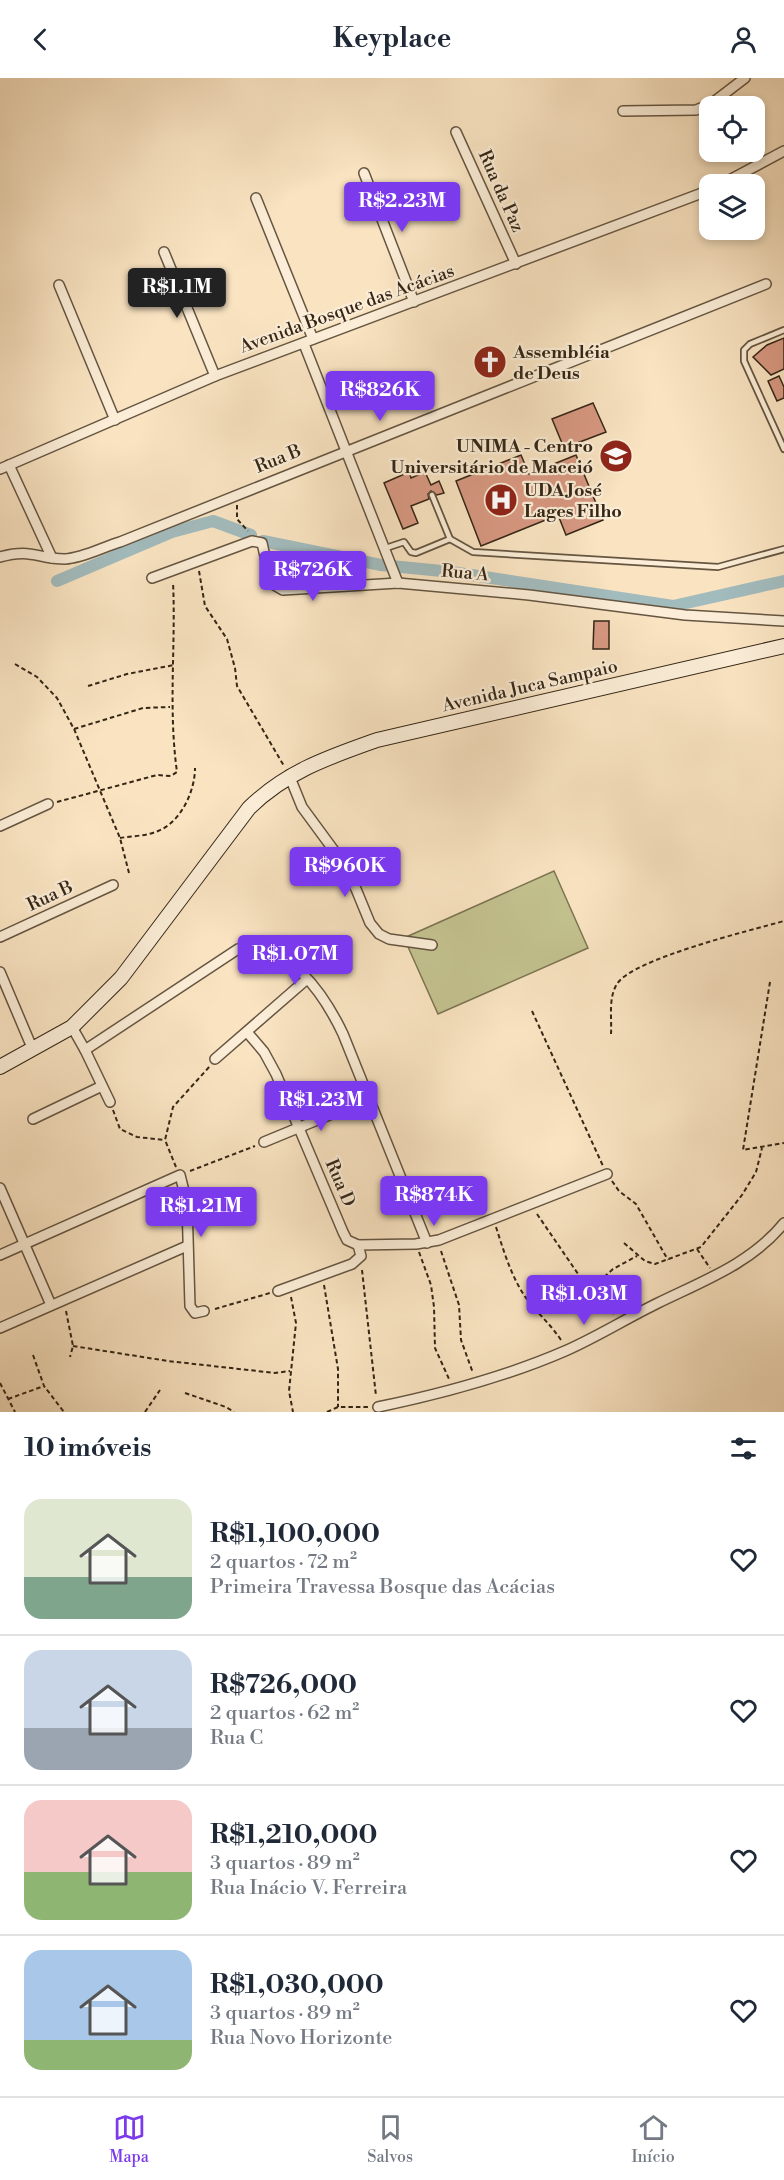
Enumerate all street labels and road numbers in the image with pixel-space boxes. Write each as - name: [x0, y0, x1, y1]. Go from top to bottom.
- street label: Rua da Paz: [473, 146, 529, 236]
- street label: Avenida Bosque das Acácias: [236, 259, 458, 359]
- street label: Rua B: [251, 439, 305, 479]
- street label: Rua A: [440, 559, 490, 587]
- street label: Avenida Juca Sampaio: [439, 655, 620, 718]
- street label: Rua B: [23, 875, 77, 917]
- street label: Rua D: [320, 1156, 360, 1210]

